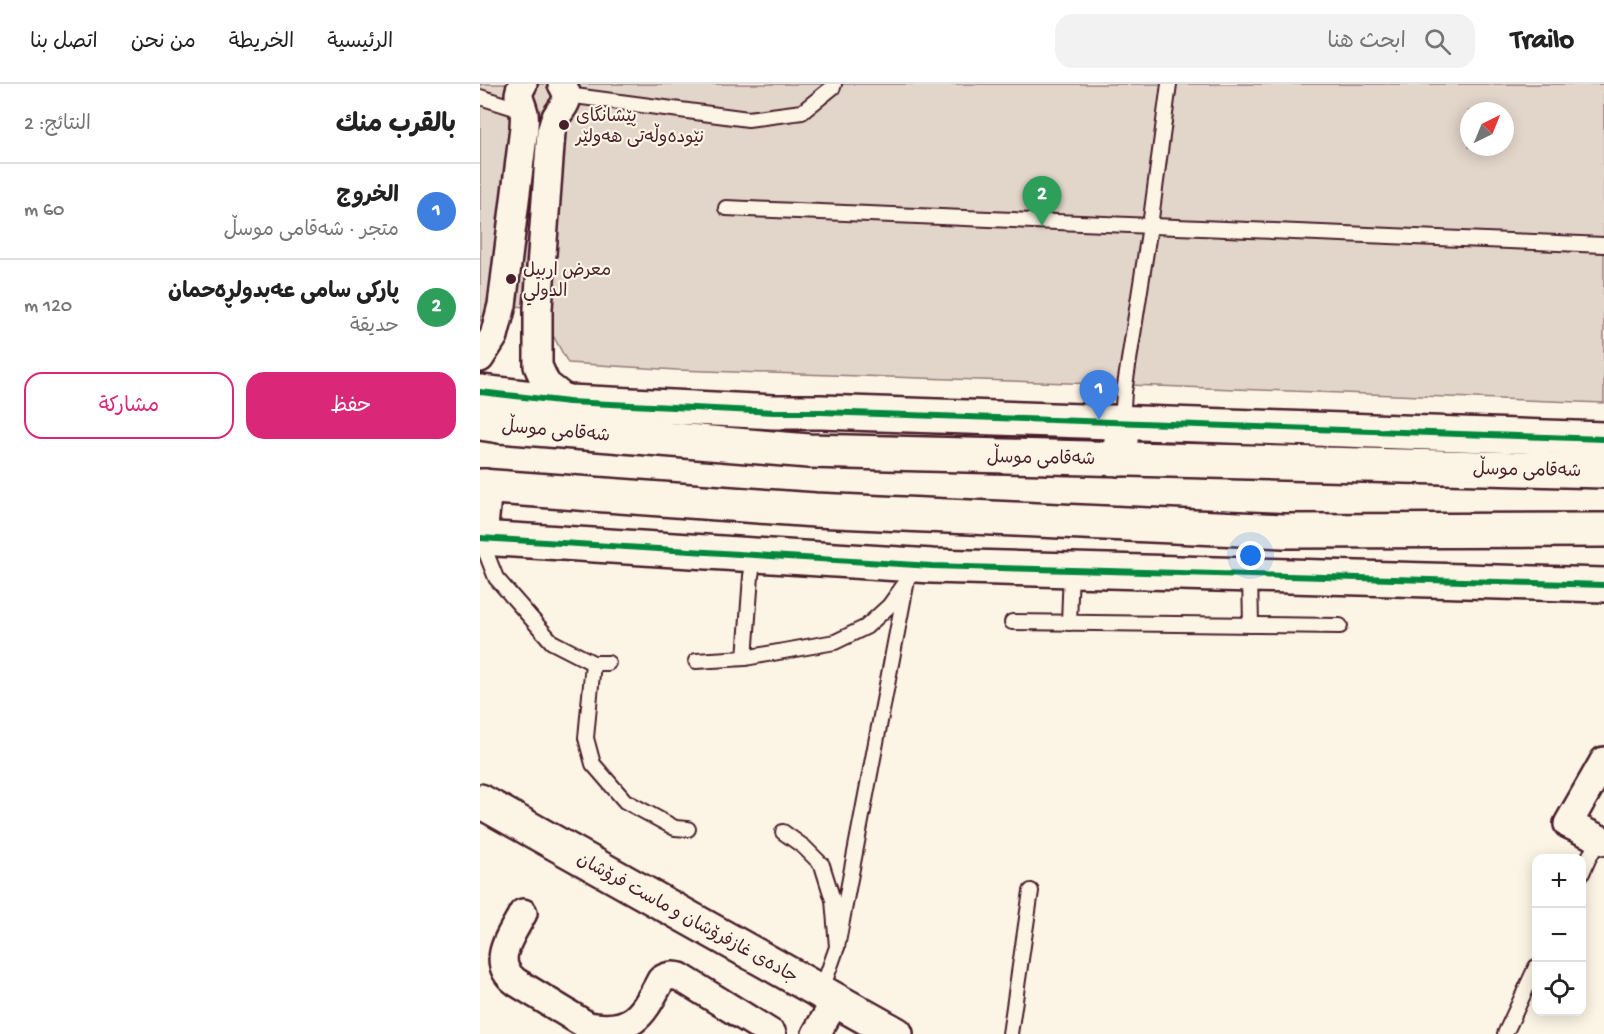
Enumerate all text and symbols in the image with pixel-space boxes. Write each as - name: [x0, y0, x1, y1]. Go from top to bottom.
- search box: [1055, 14, 1475, 68]
- icon: search: [1421, 25, 1454, 58]
- text: Trailo: [1511, 25, 1574, 58]
- text: ابحث هنا: [1327, 30, 1406, 56]
- text: اتصل بنا: [30, 31, 98, 56]
- text: من نحن: [131, 31, 196, 56]
- text: الخريطة: [229, 31, 294, 56]
- text: الرئيسية: [327, 31, 393, 56]
- north arrow: [1460, 102, 1514, 156]
- place label: پێشانگای نێودەوڵەتی هەولێر: [574, 105, 704, 149]
- text: بالقرب منك: [336, 111, 456, 142]
- text: النتائج: 2: [24, 114, 91, 137]
- marker: پێشانگای نێودەوڵەتی هەولێر: [557, 118, 571, 132]
- pin: 2: [1022, 176, 1062, 226]
- text: الخروج: [336, 184, 399, 210]
- text: 60 m: [24, 200, 64, 223]
- text: 1: [432, 200, 441, 223]
- text: متجر · شەقامی موسڵ: [223, 220, 399, 243]
- place label: معرض اربيل الدولي: [523, 261, 611, 306]
- marker: معرض اربيل الدولي: [504, 272, 518, 286]
- text: پارکی سامی عەبدولڕەحمان: [168, 280, 399, 306]
- text: 120 m: [24, 296, 72, 319]
- text: 2: [432, 296, 441, 319]
- text: حديقة: [350, 316, 399, 339]
- pin: 1: [1080, 370, 1118, 420]
- button: مشاركة: [24, 372, 234, 439]
- button: حفظ: [246, 372, 456, 439]
- street label: شەقامی موسڵ: [501, 412, 611, 448]
- street label: شەقامی موسڵ: [986, 443, 1096, 471]
- street label: شەقامی موسڵ: [1472, 455, 1582, 483]
- your location: [1236, 541, 1265, 570]
- street label: جاده‌ی غازفرۆشان و ماست فرۆشان: [573, 850, 801, 989]
- map controls: [1532, 854, 1586, 1016]
- button: +: [1532, 854, 1586, 908]
- button: −: [1532, 908, 1586, 962]
- button: locate: [1532, 962, 1586, 1016]

